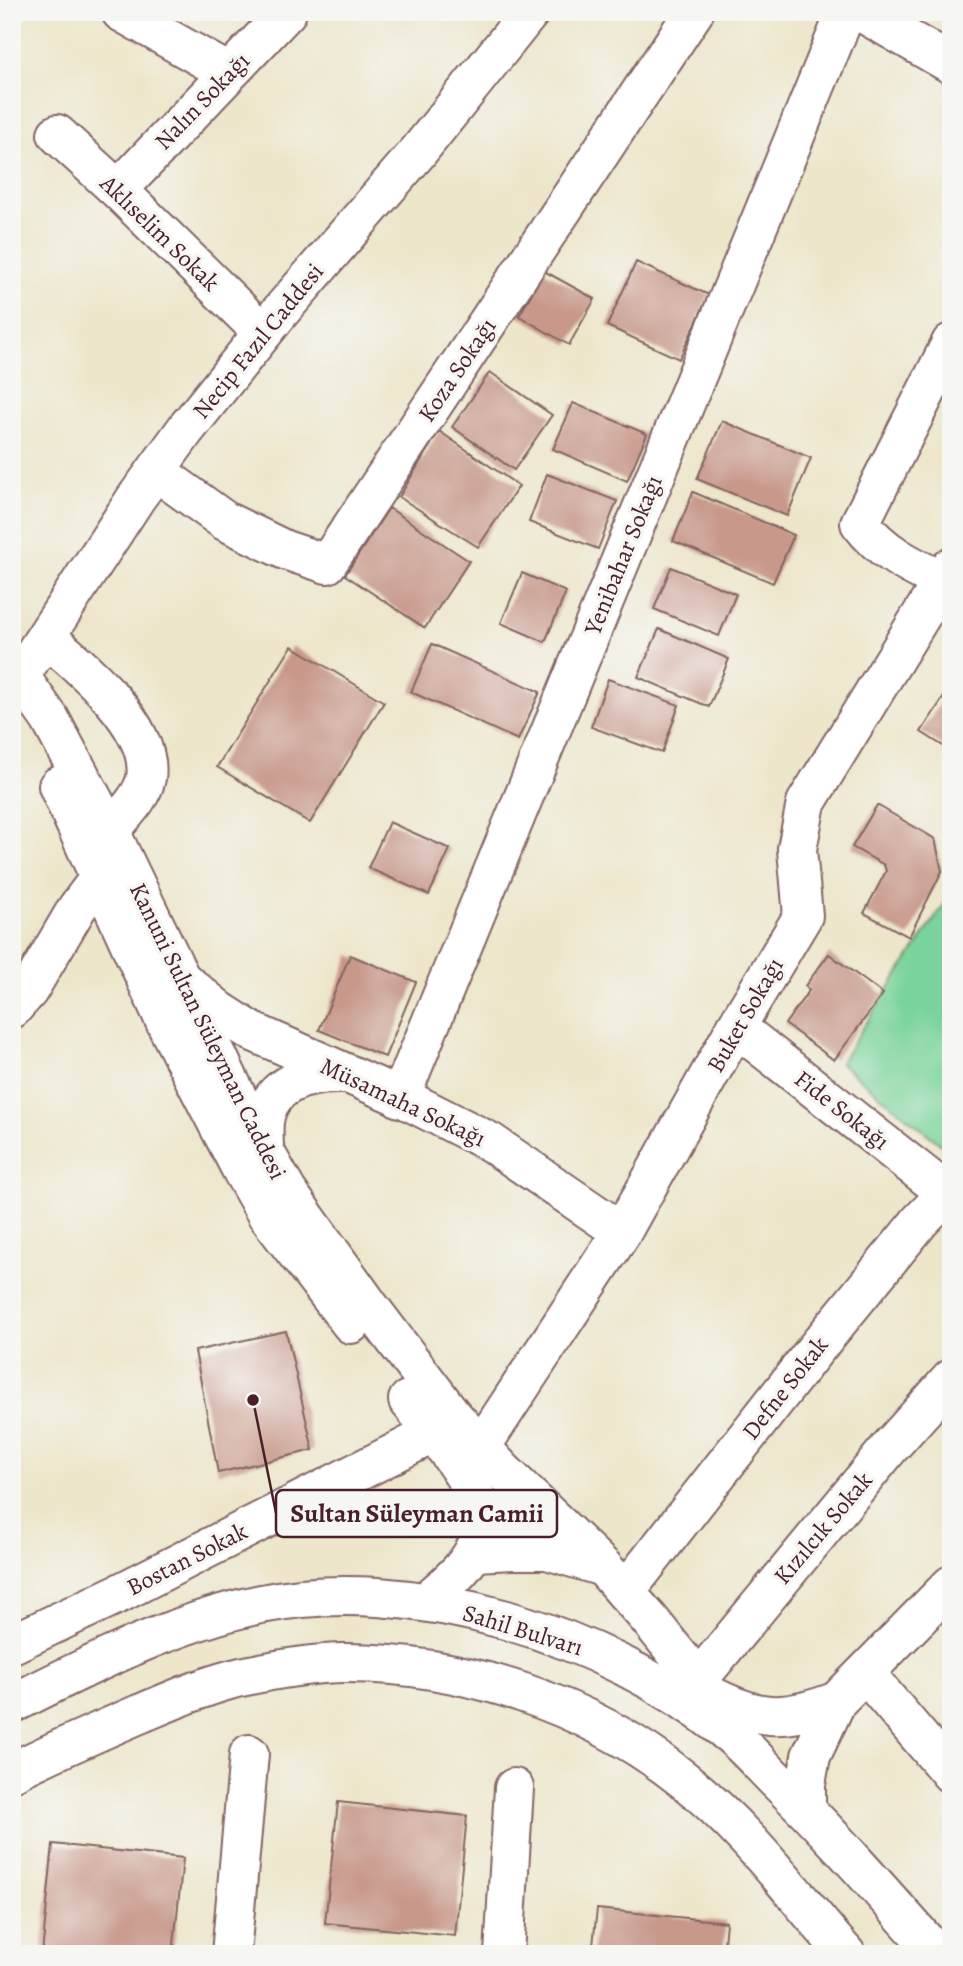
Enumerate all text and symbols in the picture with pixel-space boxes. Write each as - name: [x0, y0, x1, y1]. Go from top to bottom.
- street label: Nalın Sokağı: [147, 45, 257, 157]
- street label: Aklıselim Sokak: [93, 167, 227, 298]
- street label: Necip Fazıl Caddesi: [185, 256, 331, 426]
- street label: Koza Sokağı: [410, 312, 504, 428]
- street label: Yenibahar Sokağı: [576, 470, 670, 641]
- street label: Kanuni Sultan Süleyman Caddesi: [122, 877, 294, 1185]
- street label: Buket Sokağı: [699, 952, 791, 1078]
- street label: Müsamaha Sokağı: [315, 1050, 491, 1154]
- street label: Fide Sokağı: [788, 1063, 896, 1157]
- street label: Defne Sokak: [735, 1330, 836, 1446]
- street label: Kızılcık Sokak: [766, 1465, 880, 1591]
- callout: Sultan Süleyman Camii: [276, 1490, 557, 1537]
- text: Sultan Süleyman Camii: [290, 1496, 544, 1531]
- street label: Bostan Sokak: [121, 1515, 253, 1603]
- street label: Sahil Bulvarı: [459, 1597, 587, 1663]

